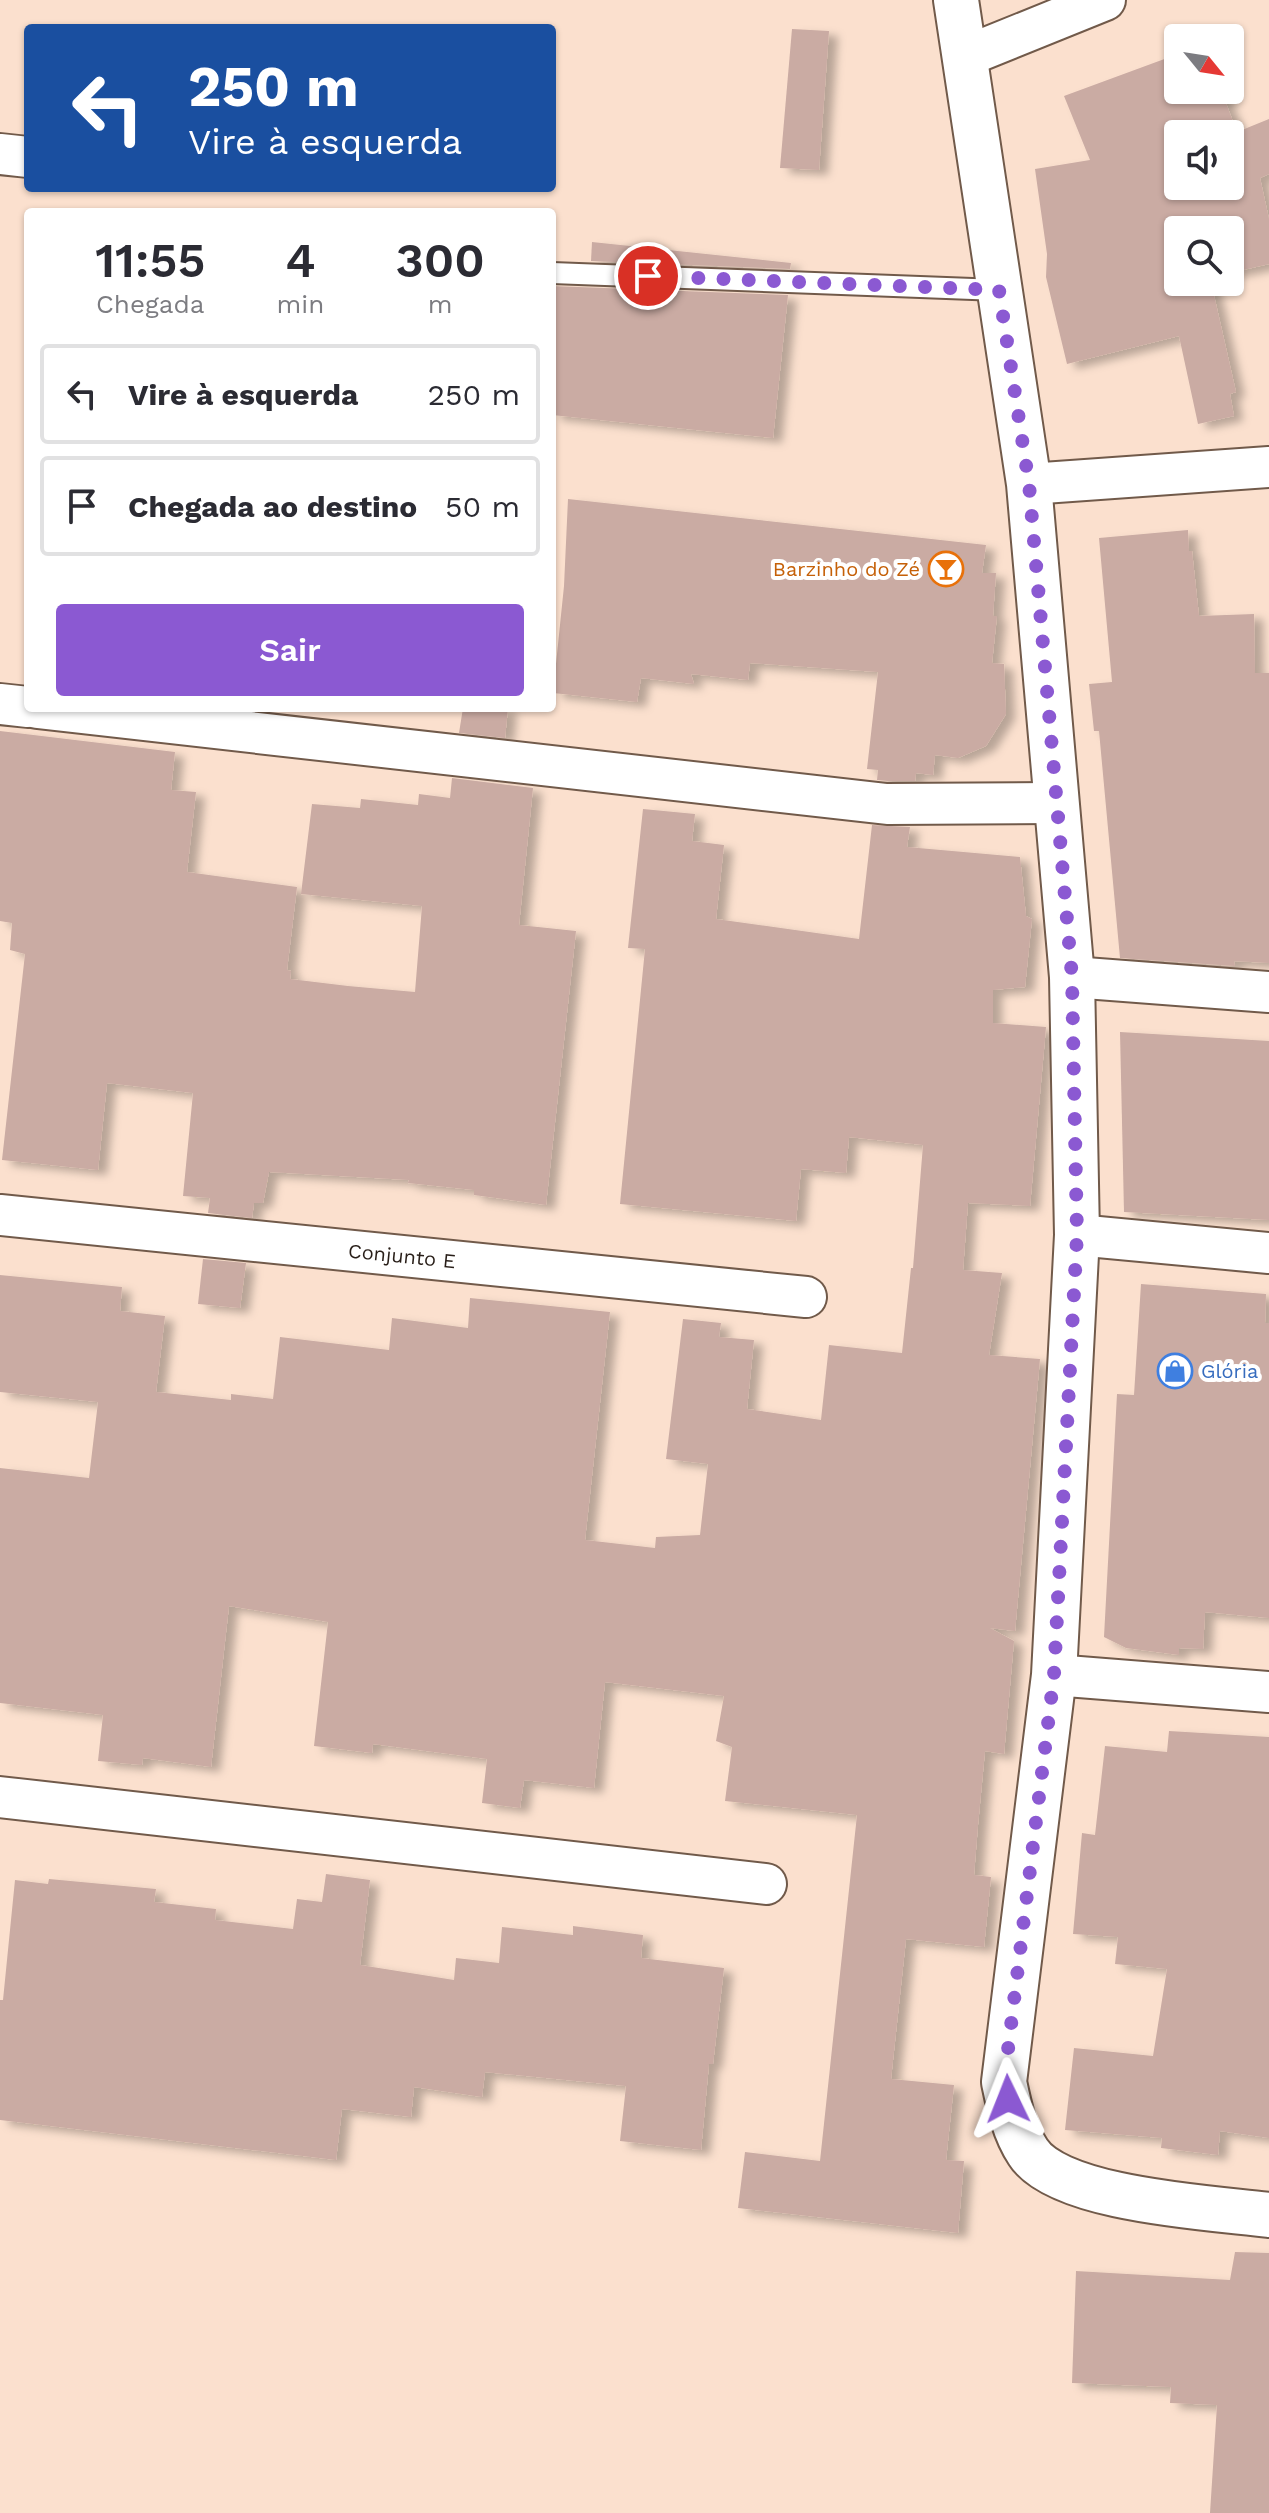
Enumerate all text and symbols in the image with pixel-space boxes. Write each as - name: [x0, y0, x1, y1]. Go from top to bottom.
- north arrow: [1164, 24, 1244, 104]
- map controls: [1164, 24, 1244, 296]
- text: 250 m: [188, 54, 359, 120]
- icon: left: [56, 56, 160, 160]
- button: sound: [1164, 120, 1244, 200]
- text: Vire à esquerda: [188, 121, 462, 163]
- button: search: [1164, 216, 1244, 296]
- text: 11:55: [95, 232, 205, 289]
- text: 4: [285, 232, 316, 289]
- text: 300: [395, 232, 485, 289]
- pin: [614, 242, 682, 310]
- icon: arrive: [626, 254, 670, 298]
- text: Chegada: [96, 289, 205, 319]
- text: min: [277, 289, 324, 319]
- text: m: [428, 289, 453, 319]
- icon: left: [60, 372, 104, 416]
- text: Vire à esquerda: [128, 377, 358, 412]
- text: 250 m: [428, 377, 520, 412]
- icon: arrive: [60, 484, 104, 528]
- text: Chegada ao destino: [128, 489, 417, 524]
- text: 50 m: [445, 489, 520, 524]
- bar icon: Barzinho do Zé: [927, 550, 965, 588]
- place label: Barzinho do Zé: [773, 557, 920, 581]
- button: Sair: [56, 604, 524, 696]
- street label: Conjunto E: [347, 1238, 457, 1273]
- shop icon: Glória: [1156, 1352, 1194, 1390]
- place label: Glória: [1201, 1359, 1258, 1383]
- position arrow: [966, 2057, 1050, 2141]

